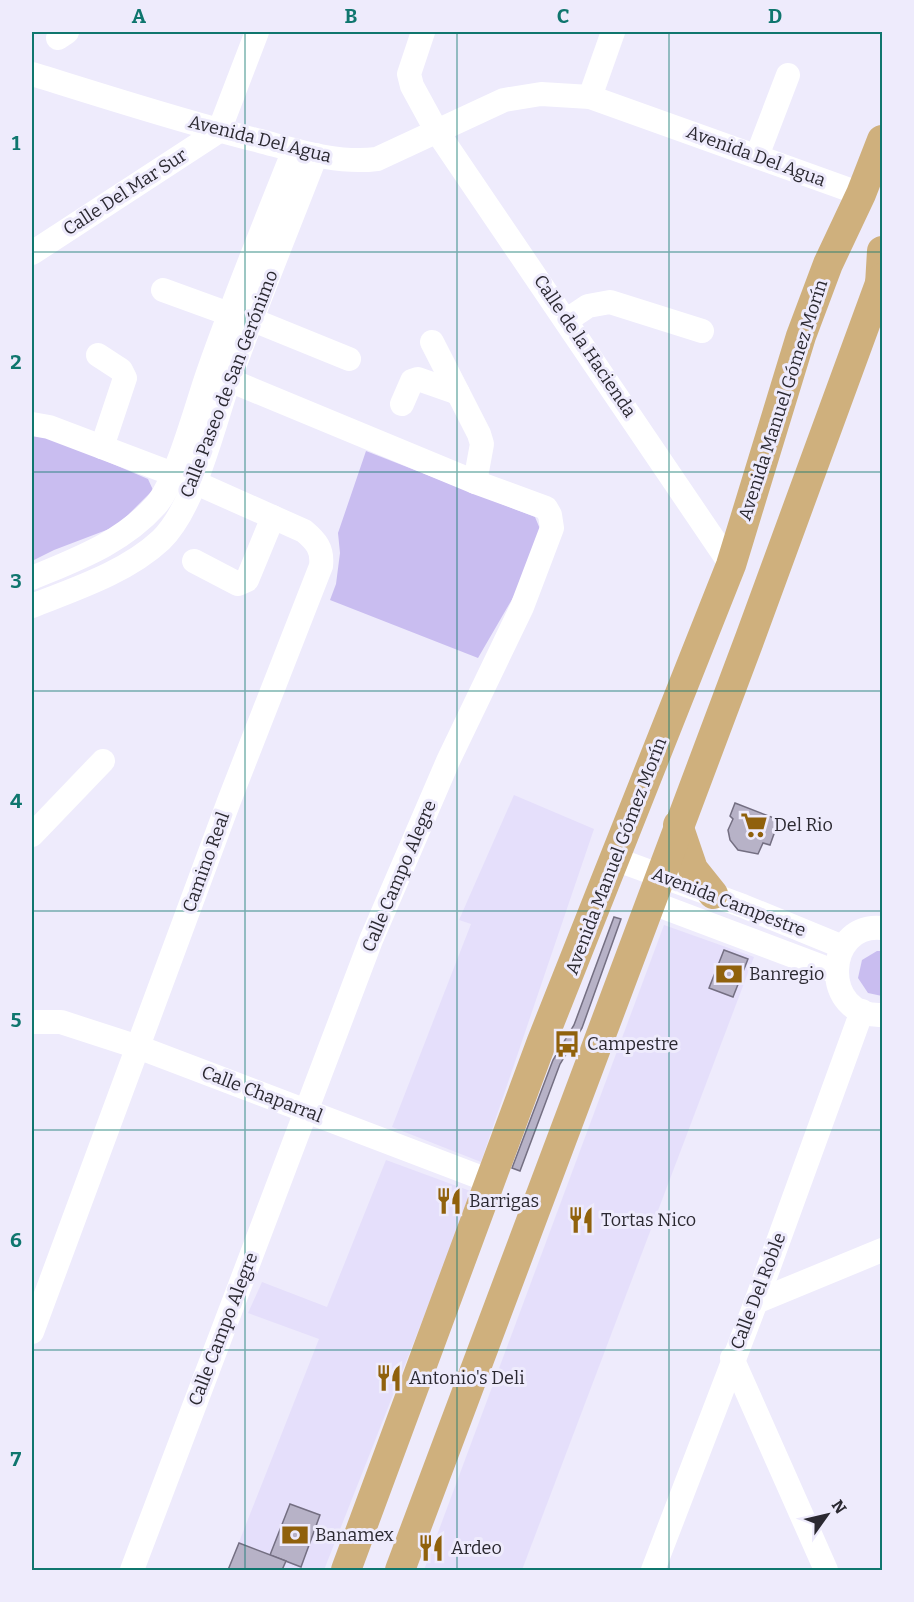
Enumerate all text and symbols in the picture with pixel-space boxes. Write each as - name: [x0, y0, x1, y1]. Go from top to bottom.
- text: A: [132, 4, 147, 28]
- text: B: [345, 4, 358, 28]
- text: C: [557, 4, 569, 28]
- text: D: [768, 4, 782, 28]
- street label: Avenida Del Agua: [186, 111, 334, 167]
- street label: Avenida Del Agua: [683, 121, 829, 191]
- text: 1: [12, 131, 21, 155]
- street label: Calle Del Mar Sur: [59, 144, 191, 240]
- street label: Calle Paseo de San Gerónimo: [175, 267, 283, 501]
- street label: Calle de la Hacienda: [529, 271, 641, 422]
- street label: Avenida Manuel Gómez Morín: [734, 276, 833, 523]
- text: 2: [10, 350, 22, 374]
- text: 3: [10, 569, 22, 593]
- street label: Avenida Manuel Gómez Morín: [561, 734, 672, 977]
- text: 4: [10, 789, 22, 813]
- street label: Calle Campo Alegre: [357, 797, 441, 955]
- street label: Camino Real: [178, 809, 234, 915]
- supermarket icon: Del Rio: [739, 810, 769, 840]
- place label: Del Rio: [774, 814, 833, 836]
- street label: Avenida Campestre: [649, 863, 809, 941]
- bank icon: Banregio: [714, 959, 744, 989]
- place label: Banregio: [749, 963, 824, 985]
- text: 5: [11, 1008, 22, 1032]
- bus stop icon: Campestre: [552, 1029, 582, 1059]
- place label: Campestre: [587, 1033, 678, 1055]
- street label: Calle Chaparral: [198, 1061, 326, 1127]
- restaurant icon: Barrigas: [434, 1186, 464, 1216]
- place label: Barrigas: [469, 1190, 539, 1212]
- restaurant icon: Tortas Nico: [566, 1205, 596, 1235]
- place label: Tortas Nico: [601, 1209, 696, 1231]
- text: 6: [10, 1228, 22, 1252]
- street label: Calle Del Roble: [726, 1229, 790, 1353]
- street label: Calle Campo Alegre: [184, 1249, 262, 1409]
- restaurant icon: Antonio's Deli: [374, 1363, 404, 1393]
- place label: Antonio's Deli: [409, 1367, 525, 1389]
- text: 7: [11, 1447, 22, 1471]
- north arrow: [797, 1485, 857, 1545]
- text: N: [828, 1496, 850, 1517]
- bank icon: Banamex: [280, 1520, 310, 1550]
- place label: Banamex: [315, 1524, 394, 1546]
- restaurant icon: Ardeo: [416, 1533, 446, 1563]
- place label: Ardeo: [451, 1537, 502, 1559]

